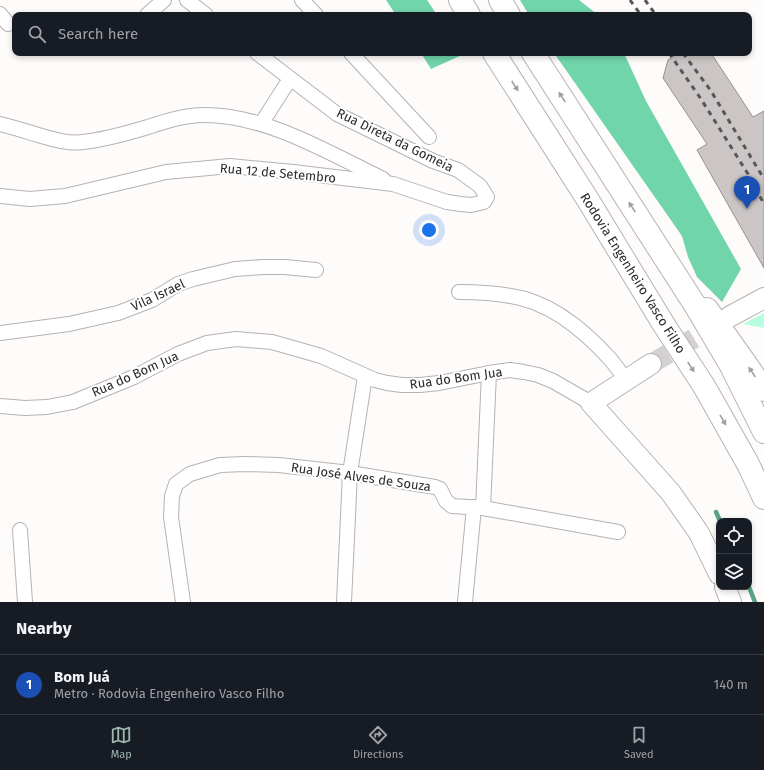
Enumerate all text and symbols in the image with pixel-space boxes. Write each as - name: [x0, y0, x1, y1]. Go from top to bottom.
- search box: [12, 12, 752, 56]
- icon: search: [26, 23, 48, 45]
- text: Search here: [58, 25, 138, 43]
- one-way arrow: [511, 80, 518, 92]
- one-way arrow: [558, 91, 565, 103]
- street label: Rua Direta da Gomeia: [334, 105, 456, 175]
- street label: Rua 12 de Setembro: [219, 160, 337, 186]
- pin: 1: [734, 176, 760, 209]
- street label: Rodovia Engenheiro Vasco Filho: [577, 190, 689, 356]
- one-way arrow: [628, 202, 636, 212]
- your location: [419, 220, 439, 240]
- street label: Vila Israel: [129, 276, 187, 314]
- street label: Rua do Bom Jua: [89, 348, 181, 400]
- one-way arrow: [688, 361, 695, 373]
- street label: Rua do Bom Jua: [409, 364, 503, 392]
- one-way arrow: [748, 367, 756, 377]
- one-way arrow: [720, 414, 727, 426]
- street label: Rua José Alves de Souza: [290, 460, 432, 494]
- map controls: [716, 518, 752, 590]
- button: locate: [716, 518, 752, 554]
- button: layers: [716, 554, 752, 590]
- text: Nearby: [16, 618, 71, 639]
- text: Bom Juá: [54, 668, 110, 686]
- text: 1: [26, 677, 32, 692]
- text: 140 m: [714, 677, 748, 692]
- text: Metro · Rodovia Engenheiro Vasco Filho: [54, 686, 284, 701]
- tab: Map: [110, 724, 132, 761]
- tab: Directions: [353, 724, 403, 761]
- tab: Saved: [624, 724, 654, 761]

